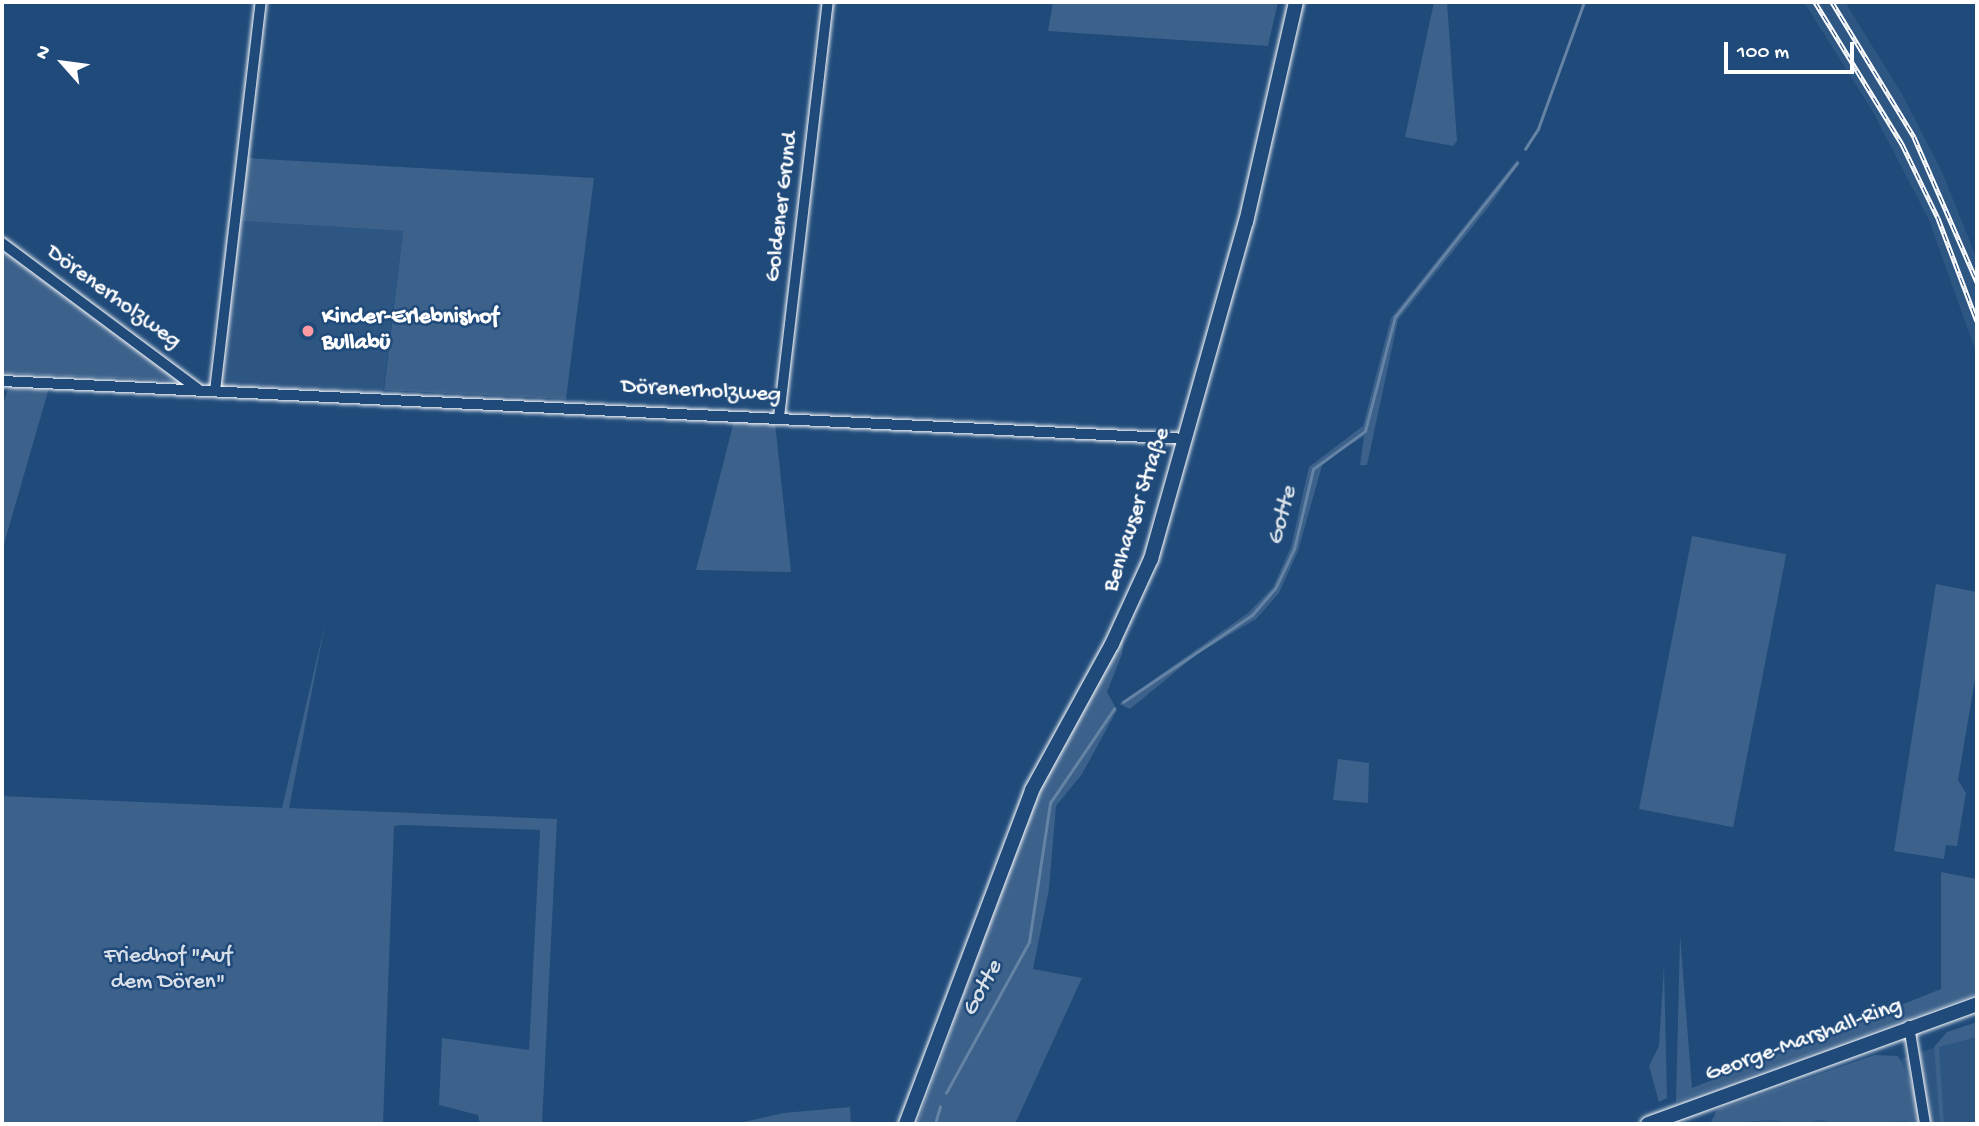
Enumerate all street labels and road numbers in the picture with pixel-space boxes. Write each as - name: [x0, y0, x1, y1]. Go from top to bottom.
- street label: Goldener Grund: [760, 130, 806, 284]
- street label: Dörenerholzweg: [40, 240, 186, 356]
- street label: Dörenerholzweg: [620, 374, 782, 410]
- street label: Benhauser Straße: [1098, 424, 1178, 596]
- street label: George-Marshall-Ring: [1702, 993, 1906, 1089]

